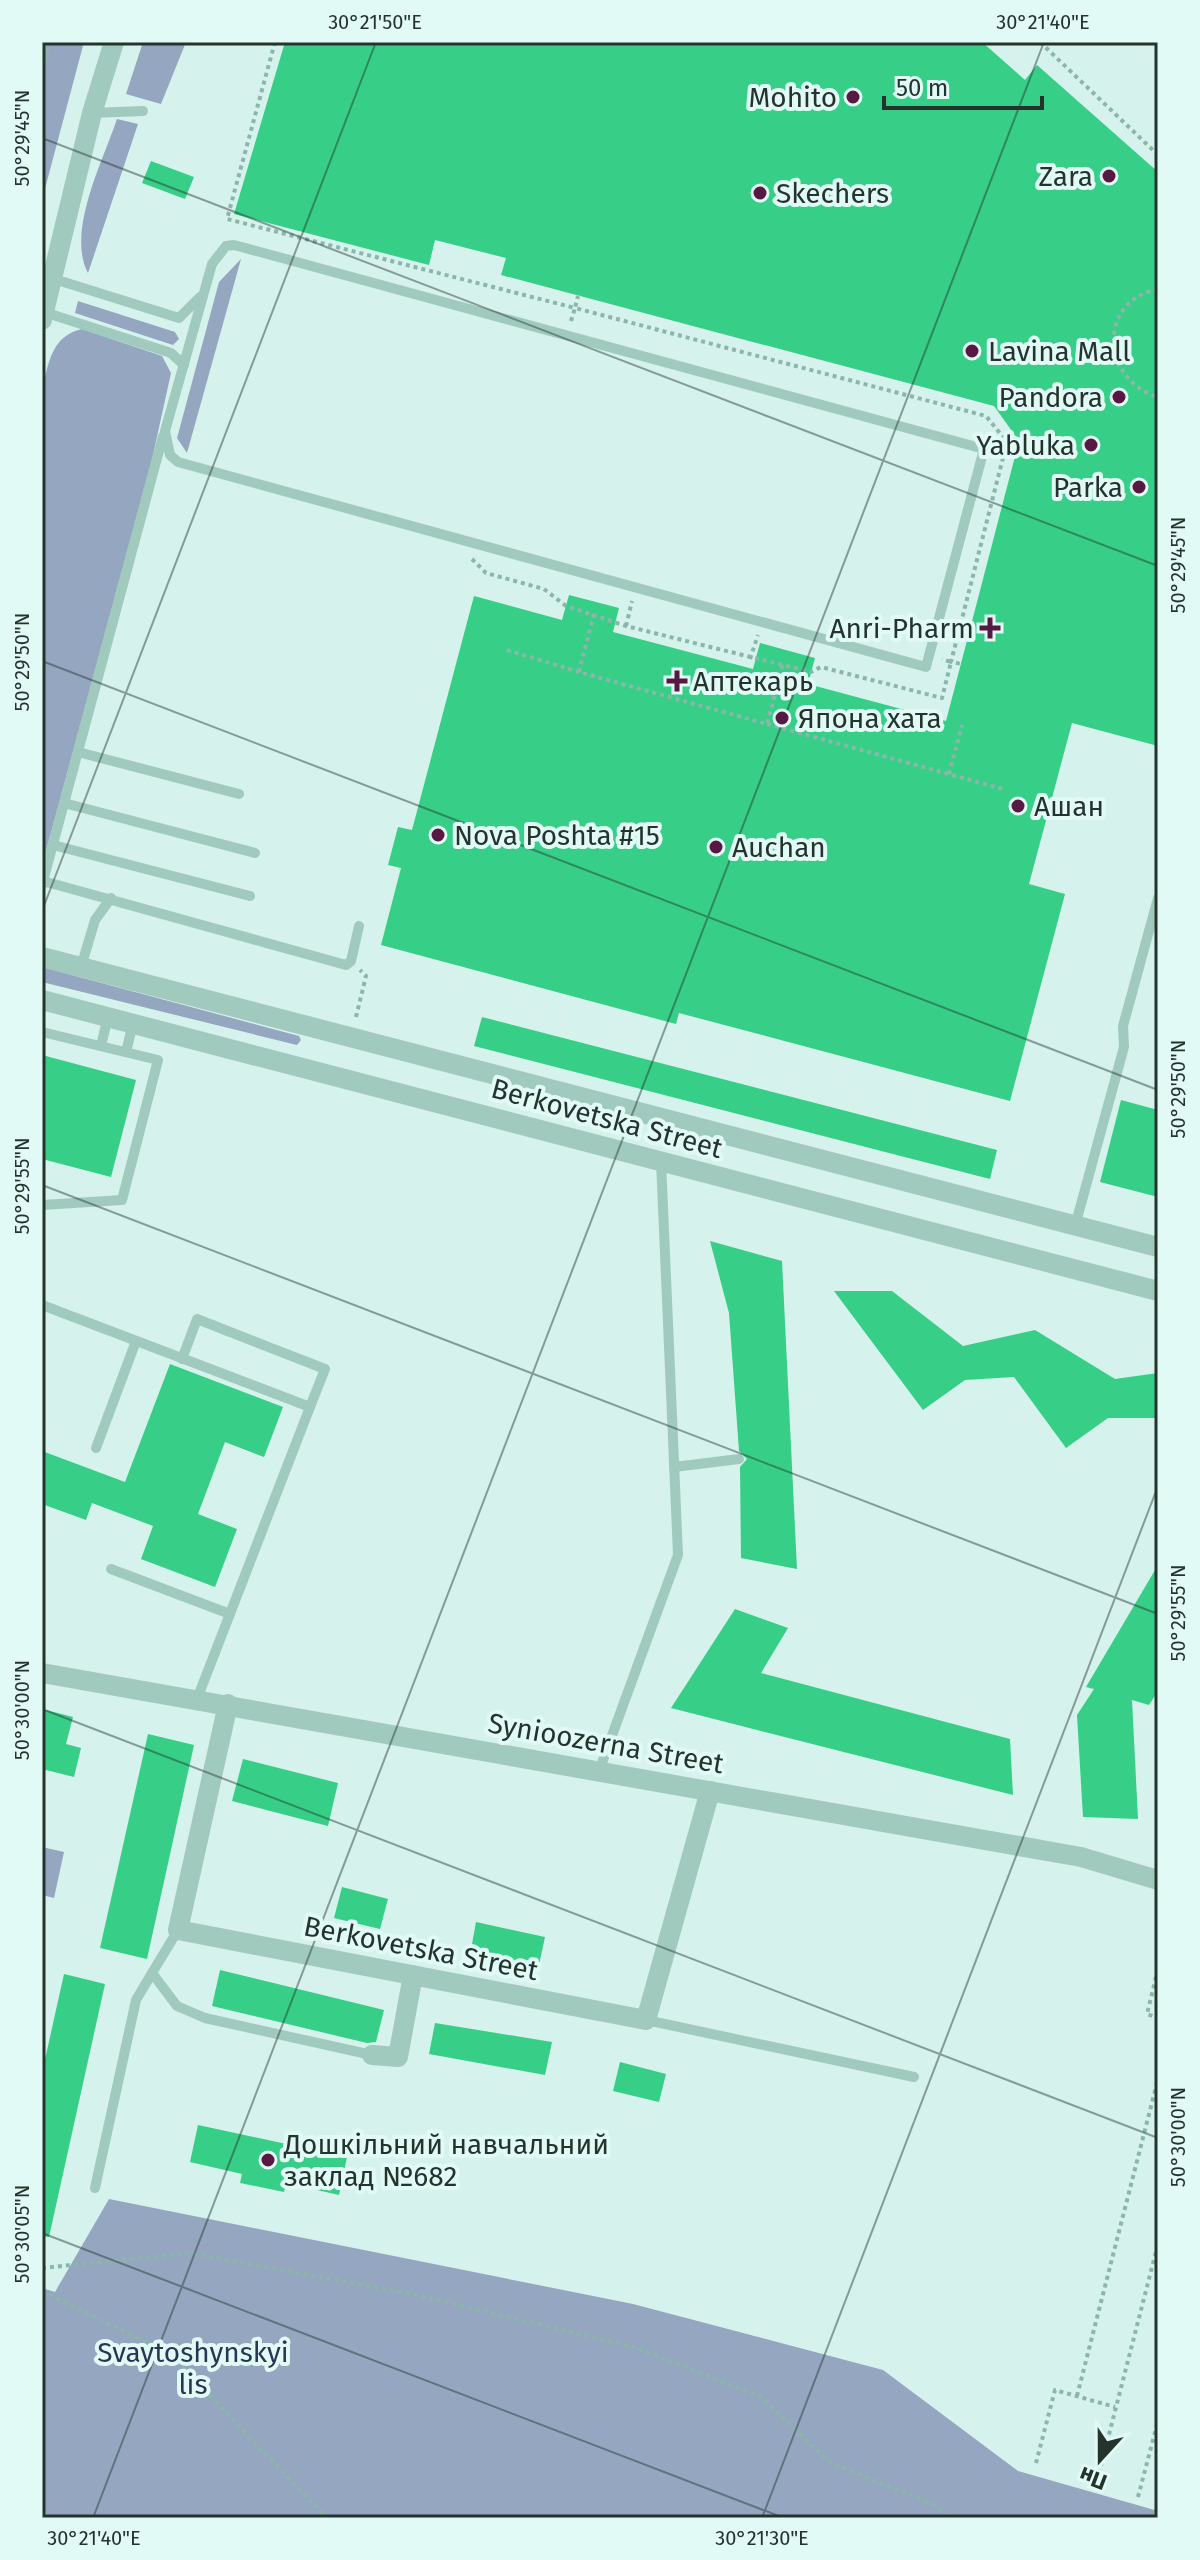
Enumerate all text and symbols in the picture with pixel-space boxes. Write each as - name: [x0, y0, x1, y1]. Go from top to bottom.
- text: 30°21'50"E: [328, 10, 422, 34]
- text: 30°21'40"E: [996, 10, 1090, 34]
- scale bar: [884, 60, 1042, 110]
- text: 50 m: [896, 74, 948, 102]
- place label: Mohito: [749, 81, 837, 114]
- marker: Mohito: [844, 88, 862, 106]
- text: 50°29'45"N: [10, 90, 34, 186]
- place label: Zara: [1039, 160, 1093, 193]
- marker: Zara: [1100, 167, 1118, 185]
- place label: Skechers: [776, 177, 889, 210]
- marker: Skechers: [751, 184, 769, 202]
- place label: Lavina Mall: [988, 335, 1130, 368]
- marker: Lavina Mall: [963, 342, 981, 360]
- place label: Pandora: [998, 381, 1103, 414]
- marker: Pandora: [1110, 388, 1128, 406]
- place label: Yabluka: [976, 429, 1075, 462]
- marker: Yabluka: [1082, 436, 1100, 454]
- place label: Parka: [1053, 471, 1123, 504]
- marker: Parka: [1130, 478, 1148, 496]
- text: 50°29'45"N: [1166, 517, 1190, 613]
- place label: Anri-Pharm: [829, 612, 974, 645]
- text: 50°29'50"N: [10, 613, 34, 711]
- marker: Anri-Pharm: [981, 619, 999, 637]
- place label: Аптекарь: [693, 665, 813, 698]
- marker: Аптекарь: [668, 672, 686, 690]
- place label: Япона хата: [798, 702, 942, 735]
- marker: Япона хата: [773, 709, 791, 727]
- place label: Ашан: [1034, 790, 1104, 823]
- marker: Ашан: [1009, 797, 1027, 815]
- place label: Nova Poshta #15: [454, 819, 660, 852]
- marker: Nova Poshta #15: [429, 826, 447, 844]
- place label: Auchan: [732, 831, 826, 864]
- marker: Auchan: [707, 838, 725, 856]
- text: 50°29'50"N: [1166, 1040, 1190, 1138]
- street label: Berkovetska Street: [488, 1072, 727, 1165]
- text: 50°29'55"N: [10, 1137, 34, 1235]
- text: 50°29'55"N: [1166, 1564, 1190, 1662]
- text: 50°30'00"N: [10, 1660, 34, 1760]
- street label: Synioozerna Street: [486, 1707, 727, 1781]
- street label: Berkovetska Street: [301, 1910, 542, 1988]
- text: 50°30'00"N: [1166, 2087, 1190, 2187]
- place label: Дошкільний навчальний заклад №682: [283, 2128, 609, 2193]
- marker: Дошкільний навчальний заклад №682: [259, 2151, 277, 2169]
- text: 50°30'05"N: [10, 2185, 34, 2283]
- park label: Svaytoshynskyi lis: [97, 2336, 289, 2401]
- north arrow: [1060, 2420, 1140, 2500]
- text: Пн: [1075, 2461, 1111, 2496]
- text: 30°21'40"E: [47, 2526, 141, 2550]
- text: 30°21'30"E: [715, 2526, 809, 2550]

